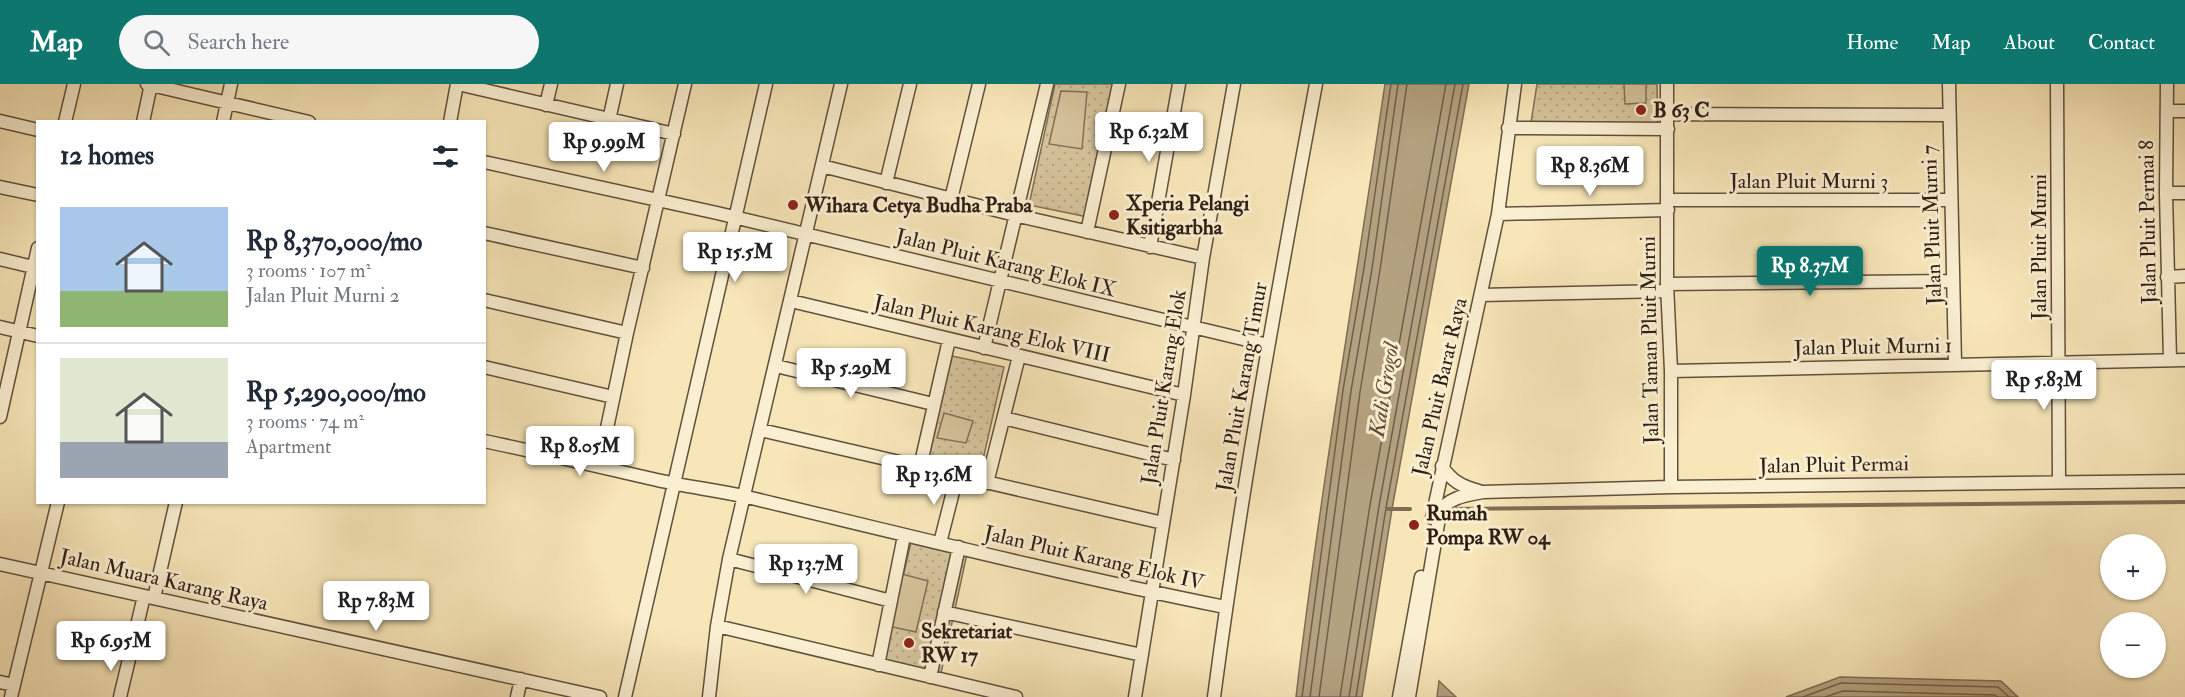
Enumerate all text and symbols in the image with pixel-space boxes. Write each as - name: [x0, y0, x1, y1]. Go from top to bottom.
- search box: [119, 15, 539, 69]
- text: Map: [30, 25, 83, 60]
- icon: search: [140, 26, 173, 59]
- text: Search here: [188, 28, 289, 56]
- text: Home: [1846, 29, 1898, 56]
- text: Map: [1931, 29, 1971, 56]
- text: About: [2004, 29, 2055, 56]
- text: Contact: [2088, 29, 2155, 56]
- place label: B 63 C: [1653, 97, 1710, 124]
- marker: B 63 C: [1634, 103, 1648, 117]
- pin: Rp 6.32M: [1087, 112, 1211, 163]
- text: Rp 6.32M: [1109, 119, 1189, 144]
- pin: Rp 9.99M: [542, 122, 666, 173]
- text: Rp 9.99M: [563, 129, 645, 154]
- text: 12 homes: [60, 140, 154, 172]
- icon: filters: [429, 140, 462, 173]
- street label: Jalan Pluit Permai 8: [2133, 140, 2163, 305]
- street label: Jalan Pluit Murni 7: [1916, 144, 1948, 307]
- pin: Rp 8.36M: [1528, 146, 1652, 197]
- text: Rp 8.36M: [1550, 153, 1630, 178]
- street label: Jalan Pluit Murni 3: [1729, 168, 1888, 195]
- street label: Jalan Pluit Murni: [2026, 174, 2053, 321]
- place label: Xperia Pelangi Ksitigarbha: [1126, 190, 1250, 241]
- place label: Wihara Cetya Budha Praba: [804, 192, 1034, 219]
- marker: Wihara Cetya Budha Praba: [786, 198, 800, 212]
- marker: Xperia Pelangi Ksitigarbha: [1107, 208, 1121, 222]
- street label: Jalan Pluit Karang Elok IX: [892, 222, 1119, 303]
- text: Rp 8,370,000/mo: [246, 226, 422, 258]
- icon: home: [108, 231, 180, 303]
- pin: Rp 15.5M: [673, 232, 797, 283]
- street label: Jalan Taman Pluit Murni: [1635, 235, 1665, 445]
- text: Rp 15.5M: [697, 239, 773, 264]
- pin: Rp 8.37M: [1748, 246, 1872, 297]
- text: Rp 8.37M: [1771, 253, 1849, 278]
- text: 3 rooms · 107 m²: [246, 258, 371, 283]
- street label: Jalan Pluit Karang Timur: [1210, 280, 1274, 495]
- text: Jalan Pluit Murni 2: [246, 283, 400, 308]
- street label: Jalan Pluit Karang Elok VIII: [870, 288, 1113, 369]
- street label: Jalan Pluit Karang Elok: [1135, 288, 1193, 487]
- street label: Jalan Pluit Barat Raya: [1406, 295, 1474, 480]
- street label: Jalan Pluit Murni 1: [1793, 332, 1952, 362]
- water label: Kali Grogol: [1363, 339, 1406, 440]
- pin: Rp 5.29M: [789, 348, 913, 399]
- text: Rp 5.29M: [811, 355, 891, 380]
- pin: Rp 5.83M: [1982, 360, 2106, 411]
- text: Rp 5.83M: [2005, 367, 2083, 392]
- text: Rp 5,290,000/mo: [246, 377, 426, 409]
- icon: home: [108, 382, 180, 454]
- text: 3 rooms · 74 m²: [246, 409, 364, 434]
- pin: Rp 8.05M: [518, 426, 642, 477]
- text: Rp 8.05M: [540, 433, 620, 458]
- text: Apartment: [246, 434, 331, 459]
- street label: Jalan Pluit Permai: [1758, 450, 1910, 480]
- pin: Rp 13.6M: [872, 455, 996, 506]
- text: Rp 13.6M: [896, 462, 972, 487]
- place label: Rumah Pompa RW 04: [1426, 500, 1551, 551]
- marker: Rumah Pompa RW 04: [1407, 518, 1421, 532]
- street label: Jalan Pluit Karang Elok IV: [981, 519, 1208, 597]
- map controls: [2100, 534, 2166, 678]
- button: +: [2100, 534, 2166, 600]
- street label: Jalan Muara Karang Raya: [56, 543, 271, 617]
- pin: Rp 13.7M: [744, 544, 868, 595]
- text: Rp 13.7M: [768, 551, 844, 576]
- pin: Rp 7.83M: [314, 581, 438, 632]
- text: Rp 7.83M: [337, 588, 415, 613]
- button: −: [2100, 612, 2166, 678]
- place label: Sekretariat RW 17: [921, 618, 1013, 669]
- pin: Rp 6.95M: [49, 621, 173, 672]
- text: Rp 6.95M: [71, 628, 151, 653]
- marker: Sekretariat RW 17: [902, 636, 916, 650]

